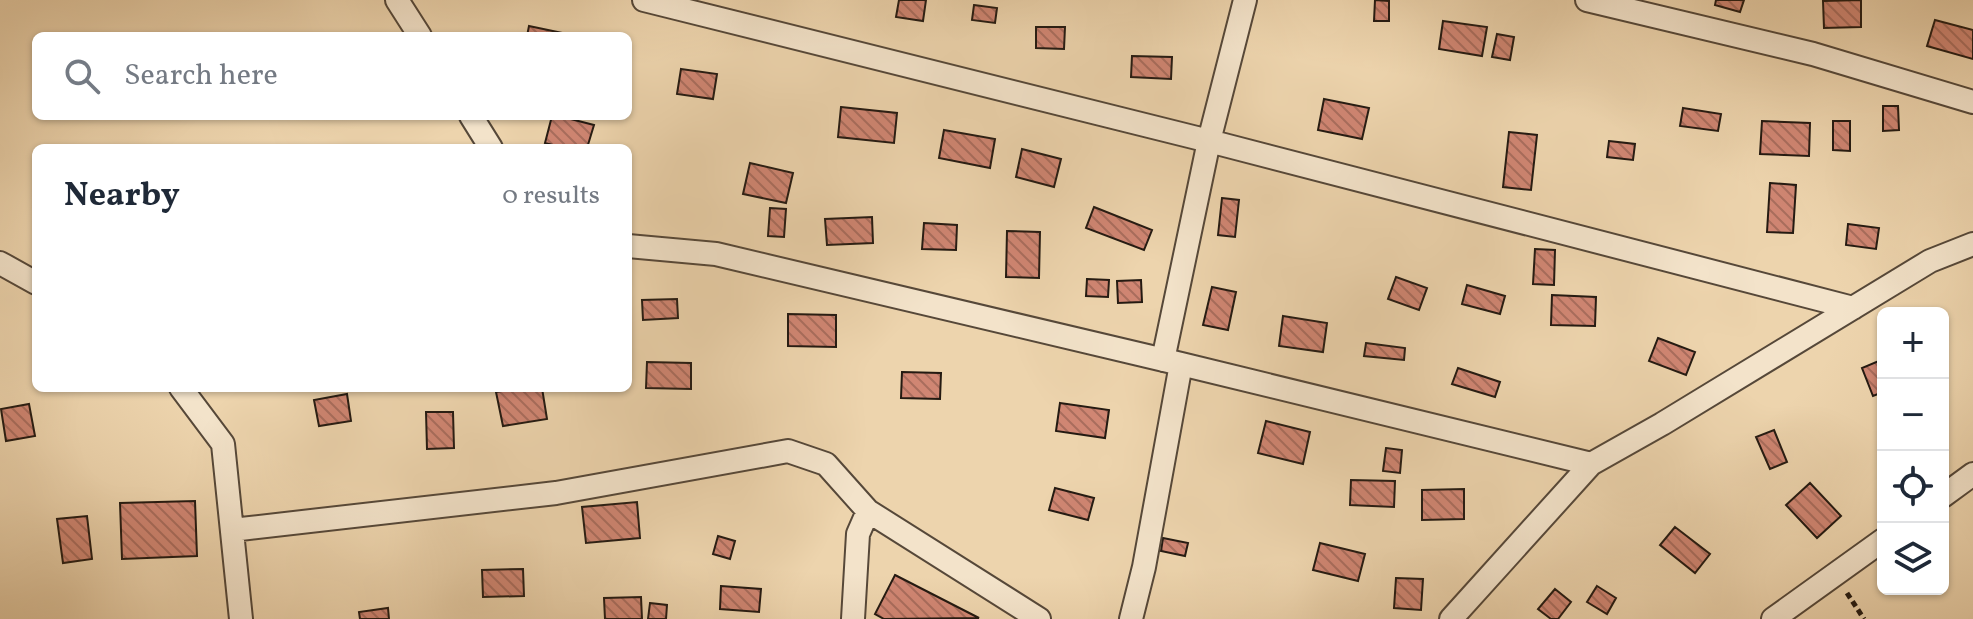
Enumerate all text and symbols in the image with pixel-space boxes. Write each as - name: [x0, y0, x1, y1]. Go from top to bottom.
- search box: [32, 32, 632, 120]
- icon: search: [60, 54, 104, 98]
- text: Search here: [124, 55, 278, 97]
- text: Nearby: [64, 173, 180, 220]
- text: 0 results: [502, 178, 600, 214]
- map controls: [1877, 307, 1949, 595]
- button: +: [1877, 307, 1949, 379]
- button: −: [1877, 379, 1949, 451]
- button: locate: [1877, 451, 1949, 523]
- button: layers: [1877, 523, 1949, 595]

